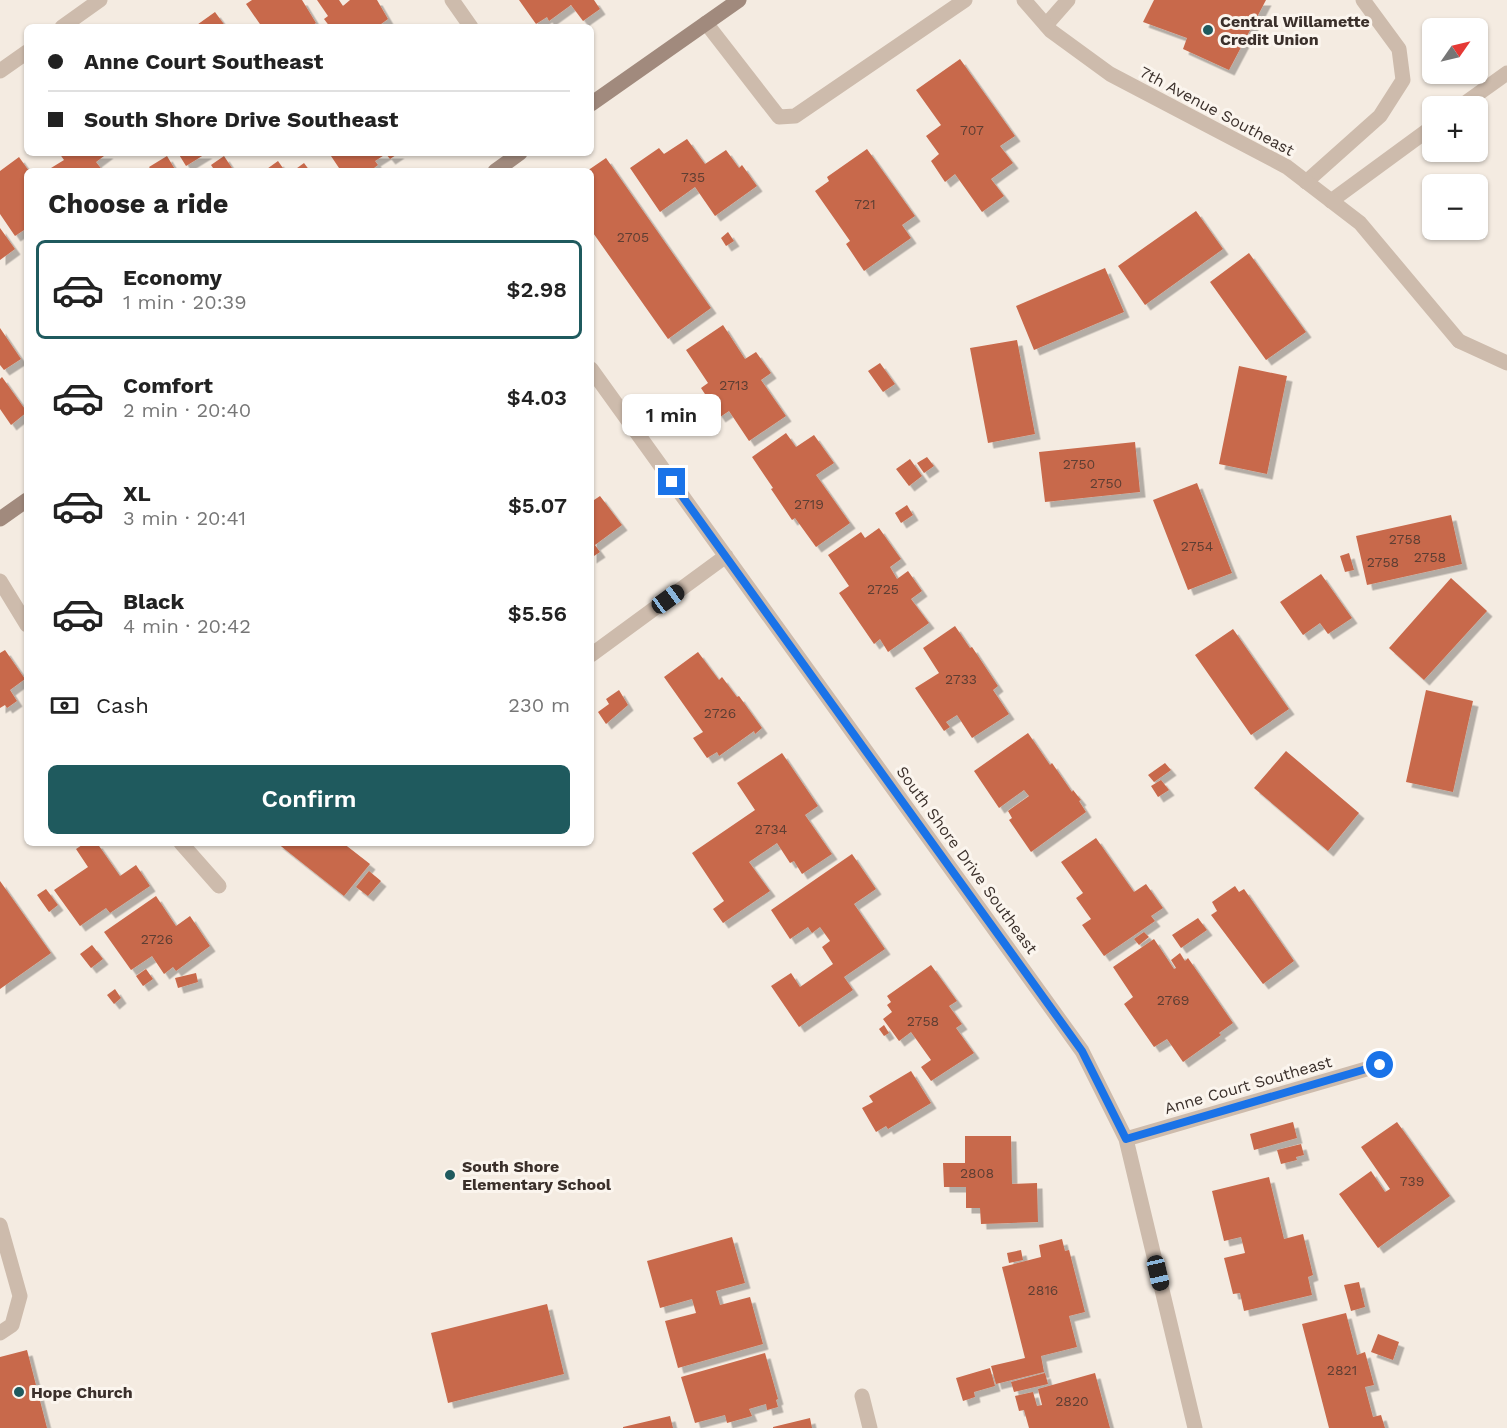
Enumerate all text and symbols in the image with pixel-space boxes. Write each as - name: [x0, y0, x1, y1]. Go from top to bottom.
- place label: Central Willamette Credit Union: [1220, 12, 1370, 49]
- north arrow: [1422, 18, 1488, 84]
- map controls: [1422, 18, 1488, 240]
- marker: Central Willamette Credit Union: [1201, 23, 1215, 37]
- text: Anne Court Southeast: [84, 49, 323, 74]
- street label: 7th Avenue Southeast: [1137, 62, 1298, 160]
- button: +: [1422, 96, 1488, 162]
- text: South Shore Drive Southeast: [84, 107, 398, 132]
- house number: 707: [960, 122, 984, 138]
- house number: 735: [681, 169, 705, 185]
- button: −: [1422, 174, 1488, 240]
- text: Choose a ride: [48, 188, 228, 220]
- house number: 721: [854, 196, 876, 212]
- house number: 2705: [617, 229, 649, 245]
- icon: car: [51, 263, 105, 317]
- text: Economy: [123, 265, 222, 290]
- text: $2.98: [507, 277, 567, 302]
- text: 1 min · 20:39: [123, 290, 247, 314]
- icon: car: [51, 371, 105, 425]
- text: Comfort: [123, 373, 213, 398]
- house number: 2713: [719, 377, 749, 393]
- text: $4.03: [507, 385, 567, 410]
- callout: 1 min: [622, 395, 722, 437]
- text: 2 min · 20:40: [123, 398, 251, 422]
- text: 1 min: [646, 403, 697, 427]
- house number: 2750: [1063, 456, 1095, 472]
- route end: [658, 468, 685, 495]
- house number: 2750: [1090, 475, 1122, 491]
- icon: car: [51, 479, 105, 533]
- text: XL: [123, 481, 151, 506]
- text: $5.07: [508, 493, 567, 518]
- house number: 2719: [794, 496, 824, 512]
- text: 3 min · 20:41: [123, 506, 246, 530]
- house number: 2758: [1389, 531, 1421, 547]
- house number: 2754: [1181, 538, 1213, 554]
- house number: 2758: [1414, 549, 1446, 565]
- house number: 2758: [1367, 554, 1399, 570]
- car: [648, 581, 688, 617]
- house number: 2725: [867, 581, 899, 597]
- icon: car: [51, 587, 105, 641]
- text: Black: [123, 589, 184, 614]
- text: $5.56: [508, 601, 567, 626]
- text: 4 min · 20:42: [123, 614, 251, 638]
- house number: 2733: [945, 671, 977, 687]
- icon: cash: [48, 689, 81, 722]
- text: Cash: [96, 693, 149, 718]
- text: 230 m: [508, 693, 570, 717]
- house number: 2726: [704, 705, 736, 721]
- street label: South Shore Drive Southeast: [892, 762, 1042, 958]
- button: Confirm: [48, 765, 570, 834]
- house number: 2734: [755, 821, 787, 837]
- house number: 2726: [141, 931, 173, 947]
- house number: 2769: [1157, 992, 1189, 1008]
- house number: 2758: [907, 1013, 939, 1029]
- route start: [1366, 1051, 1393, 1078]
- street label: Anne Court Southeast: [1162, 1052, 1334, 1118]
- place label: South Shore Elementary School: [462, 1157, 612, 1194]
- house number: 2808: [960, 1165, 994, 1181]
- marker: South Shore Elementary School: [443, 1168, 457, 1182]
- house number: 739: [1400, 1173, 1424, 1189]
- car: [1145, 1253, 1171, 1293]
- house number: 2816: [1028, 1282, 1058, 1298]
- house number: 2821: [1327, 1362, 1357, 1378]
- place label: Hope Church: [31, 1383, 133, 1402]
- marker: Hope Church: [12, 1385, 26, 1399]
- house number: 2820: [1055, 1393, 1089, 1409]

